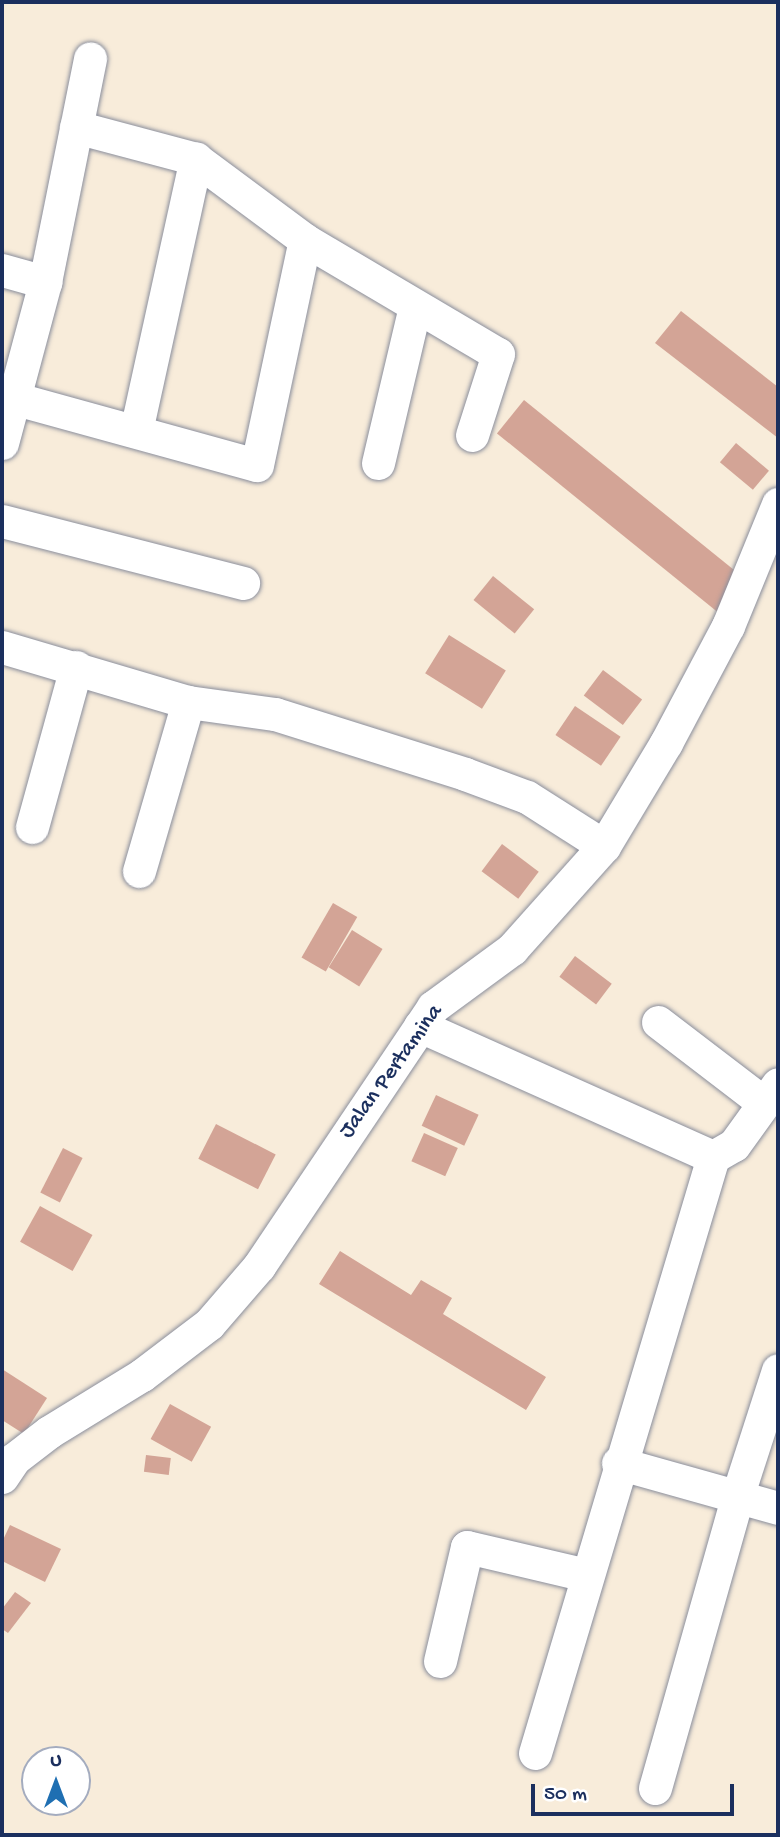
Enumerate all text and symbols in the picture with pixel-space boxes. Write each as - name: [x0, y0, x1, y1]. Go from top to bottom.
- street label: Jalan Pertamina: [334, 1000, 450, 1144]
- north arrow: [21, 1746, 91, 1816]
- text: U: [51, 1750, 61, 1773]
- scale bar: [535, 1770, 738, 1814]
- text: 50 m: [544, 1783, 587, 1808]

